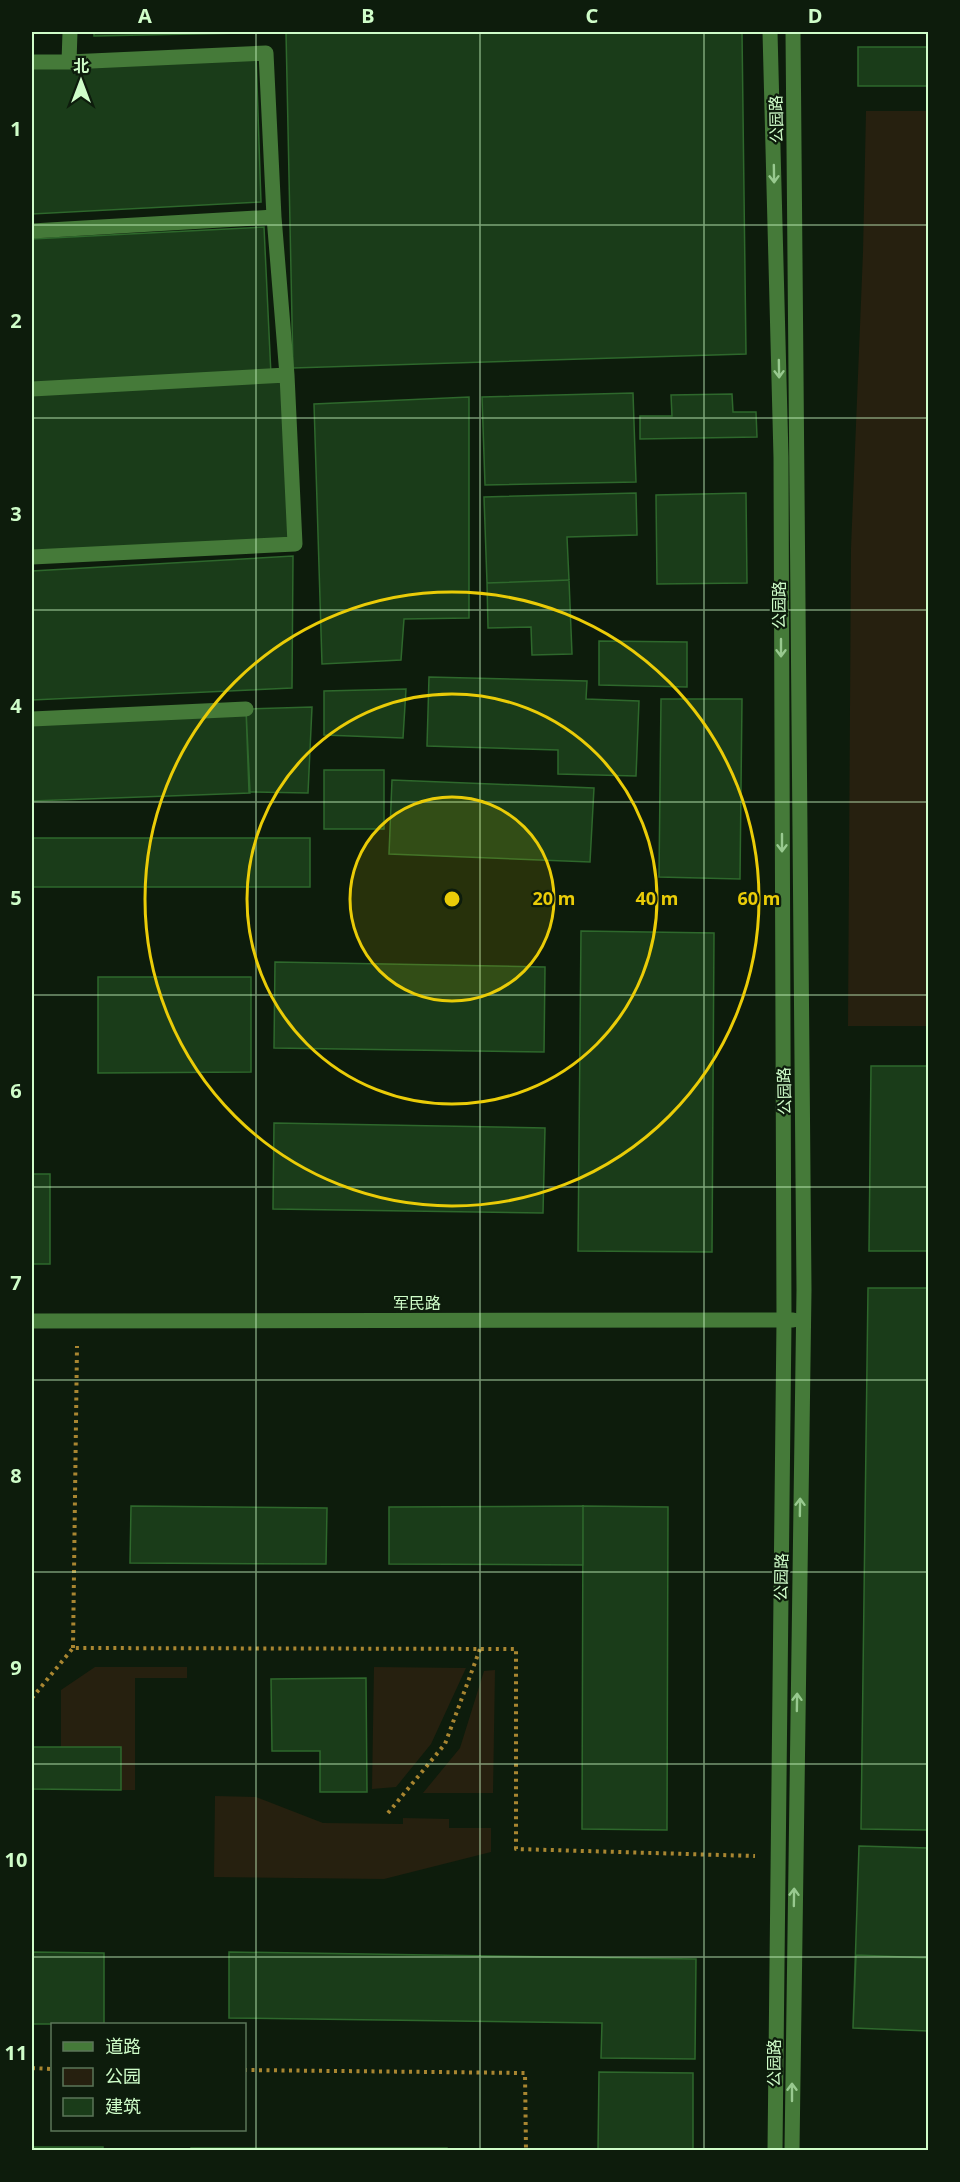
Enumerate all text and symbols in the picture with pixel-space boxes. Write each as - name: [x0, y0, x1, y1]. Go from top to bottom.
- text: A: [138, 2, 152, 29]
- text: B: [361, 2, 375, 29]
- text: C: [586, 2, 599, 29]
- text: D: [808, 2, 822, 29]
- north arrow: [51, 51, 111, 111]
- text: 北: [73, 55, 89, 77]
- street label: 公园路: [765, 95, 787, 143]
- text: 1: [10, 115, 22, 142]
- one-way arrow: [768, 163, 779, 183]
- text: 2: [10, 307, 22, 334]
- one-way arrow: [773, 358, 784, 378]
- text: 3: [10, 500, 22, 527]
- street label: 公园路: [768, 581, 790, 629]
- one-way arrow: [776, 637, 787, 657]
- text: 4: [10, 692, 22, 719]
- one-way arrow: [776, 832, 788, 852]
- text: 5: [10, 884, 22, 911]
- text: 20 m: [533, 886, 575, 910]
- text: 40 m: [636, 886, 678, 910]
- text: 60 m: [738, 886, 780, 910]
- centre of rings: [442, 889, 462, 909]
- street label: 公园路: [773, 1067, 795, 1115]
- text: 6: [10, 1077, 22, 1104]
- text: 7: [10, 1269, 22, 1296]
- street label: 军民路: [393, 1292, 441, 1314]
- text: 8: [10, 1462, 22, 1489]
- one-way arrow: [795, 1498, 806, 1518]
- street label: 公园路: [770, 1553, 792, 1601]
- text: 9: [10, 1654, 22, 1681]
- one-way arrow: [792, 1693, 803, 1713]
- text: 10: [5, 1846, 27, 1873]
- one-way arrow: [789, 1888, 800, 1908]
- legend: [51, 2023, 246, 2131]
- text: 道路: [105, 2034, 141, 2058]
- text: 11: [5, 2039, 27, 2066]
- street label: 公园路: [763, 2039, 785, 2087]
- text: 公园: [105, 2064, 141, 2088]
- one-way arrow: [786, 2083, 798, 2102]
- text: 建筑: [105, 2094, 141, 2118]

